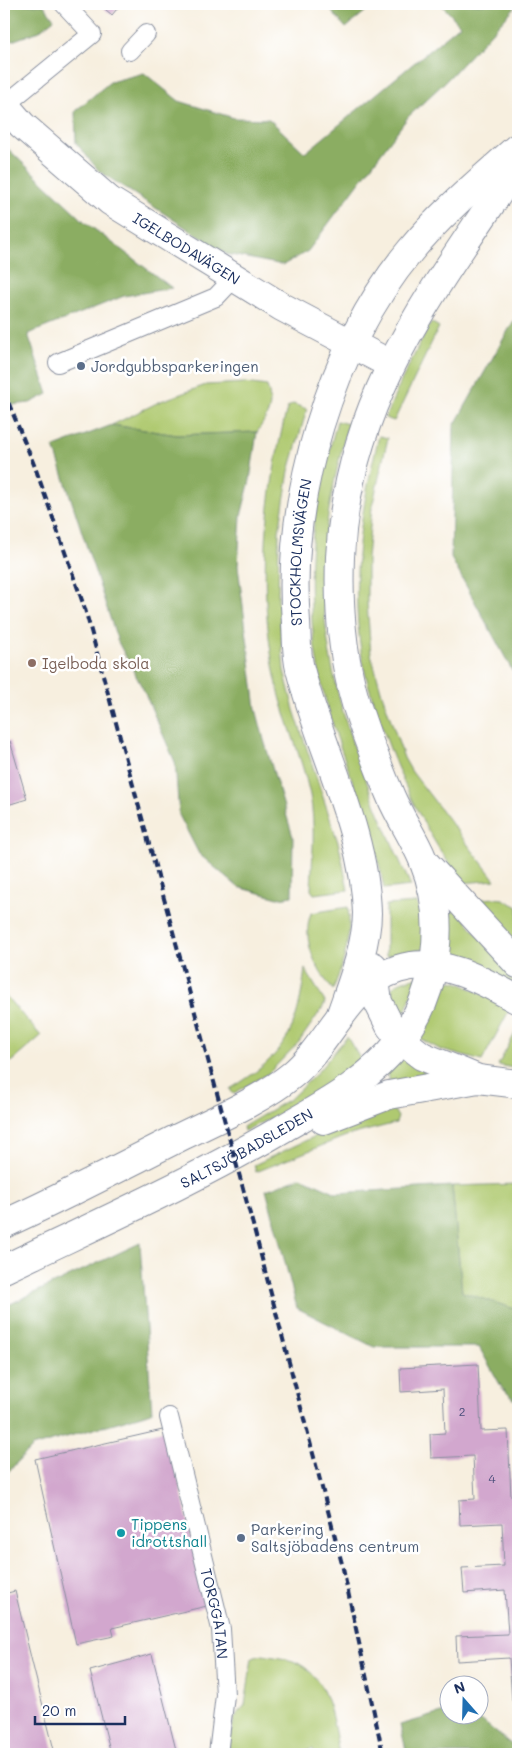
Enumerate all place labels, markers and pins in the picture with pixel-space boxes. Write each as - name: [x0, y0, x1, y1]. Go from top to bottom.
- place label: Jordgubbsparkeringen: [91, 356, 259, 376]
- marker: Jordgubbsparkeringen: [75, 360, 87, 372]
- place label: Igelboda skola: [42, 653, 150, 673]
- marker: Igelboda skola: [26, 657, 38, 669]
- place label: Tippens idrottshall: [131, 1514, 207, 1551]
- place label: Parkering Saltsjöbadens centrum: [251, 1519, 419, 1556]
- marker: Tippens idrottshall: [115, 1527, 127, 1539]
- marker: Parkering Saltsjöbadens centrum: [235, 1532, 247, 1544]

